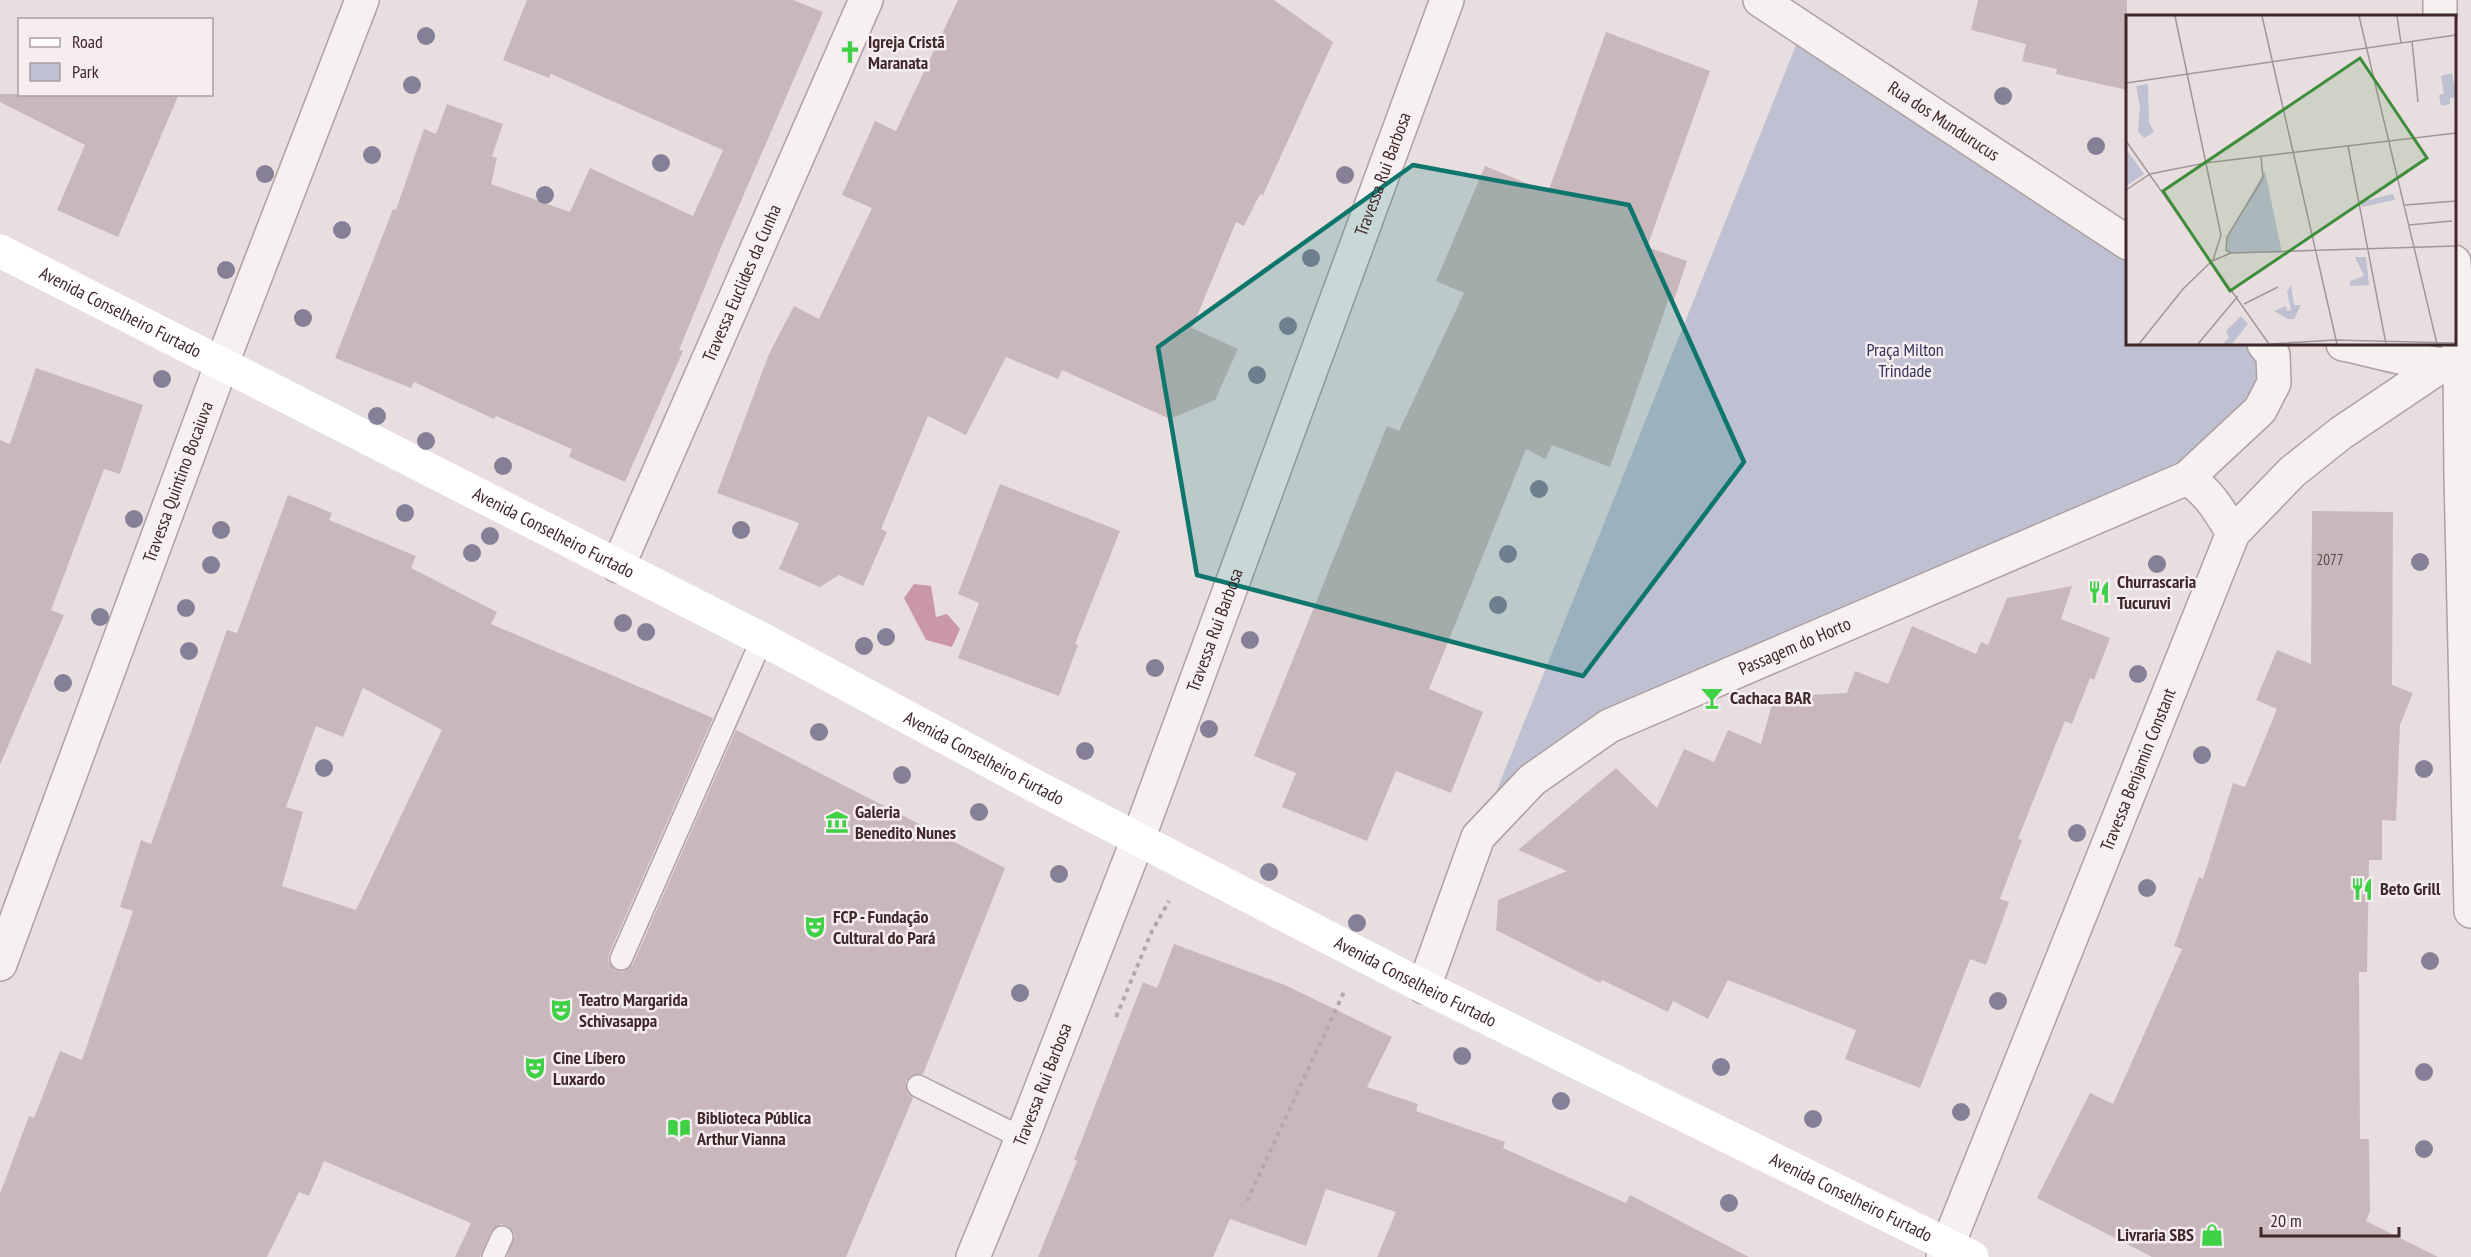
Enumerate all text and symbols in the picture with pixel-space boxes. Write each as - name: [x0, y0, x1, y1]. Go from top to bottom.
- inset map: [2126, 15, 2456, 345]
- legend: [18, 18, 213, 96]
- text: Road: [72, 30, 103, 53]
- place label: Igreja Cristã Maranata: [868, 30, 945, 74]
- church icon: Igreja Cristã Maranata: [837, 39, 863, 65]
- text: Park: [72, 60, 99, 83]
- street label: Rua dos Mundurucus: [1884, 76, 2004, 166]
- street label: Travessa Rui Barbosa: [1349, 109, 1416, 239]
- street label: Travessa Euclides da Cunha: [697, 201, 786, 365]
- street label: Avenida Conselheiro Furtado: [36, 261, 205, 363]
- park label: Praça Milton Trindade: [1866, 338, 1944, 382]
- street label: Travessa Quintino Bocaiuva: [137, 398, 218, 565]
- street label: Avenida Conselheiro Furtado: [469, 482, 639, 583]
- house number: 2077: [2316, 550, 2344, 569]
- street label: Travessa Rui Barbosa: [1181, 565, 1248, 695]
- place label: Churrascaria Tucuruvi: [2117, 570, 2196, 614]
- restaurant icon: Churrascaria Tucuruvi: [2086, 579, 2112, 605]
- street label: Passagem do Horto: [1735, 612, 1854, 680]
- bar icon: Cachaca BAR: [1699, 685, 1725, 711]
- street label: Travessa Benjamin Constant: [2095, 685, 2181, 854]
- place label: Cachaca BAR: [1730, 686, 1812, 709]
- street label: Avenida Conselheiro Furtado: [900, 706, 1068, 810]
- place label: Galeria Benedito Nunes: [855, 800, 956, 844]
- museum icon: Galeria Benedito Nunes: [824, 809, 850, 835]
- restaurant icon: Beto Grill: [2349, 876, 2375, 902]
- place label: Beto Grill: [2380, 877, 2441, 900]
- place label: FCP - Fundação Cultural do Pará: [833, 905, 936, 949]
- theatre icon: FCP - Fundação Cultural do Pará: [802, 914, 828, 940]
- street label: Avenida Conselheiro Furtado: [1331, 931, 1501, 1032]
- place label: Teatro Margarida Schivasappa: [579, 988, 688, 1032]
- theatre icon: Teatro Margarida Schivasappa: [548, 997, 574, 1023]
- street label: Travessa Rui Barbosa: [1008, 1020, 1076, 1149]
- place label: Cine Líbero Luxardo: [553, 1046, 626, 1090]
- theatre icon: Cine Líbero Luxardo: [522, 1055, 548, 1081]
- place label: Biblioteca Pública Arthur Vianna: [696, 1106, 811, 1150]
- library icon: Biblioteca Pública Arthur Vianna: [666, 1115, 692, 1141]
- street label: Avenida Conselheiro Furtado: [1766, 1147, 1936, 1247]
- scale bar: [2261, 1200, 2399, 1238]
- text: 20 m: [2270, 1209, 2302, 1232]
- shop icon: Livraria SBS: [2199, 1222, 2225, 1248]
- place label: Livraria SBS: [2117, 1223, 2194, 1246]

